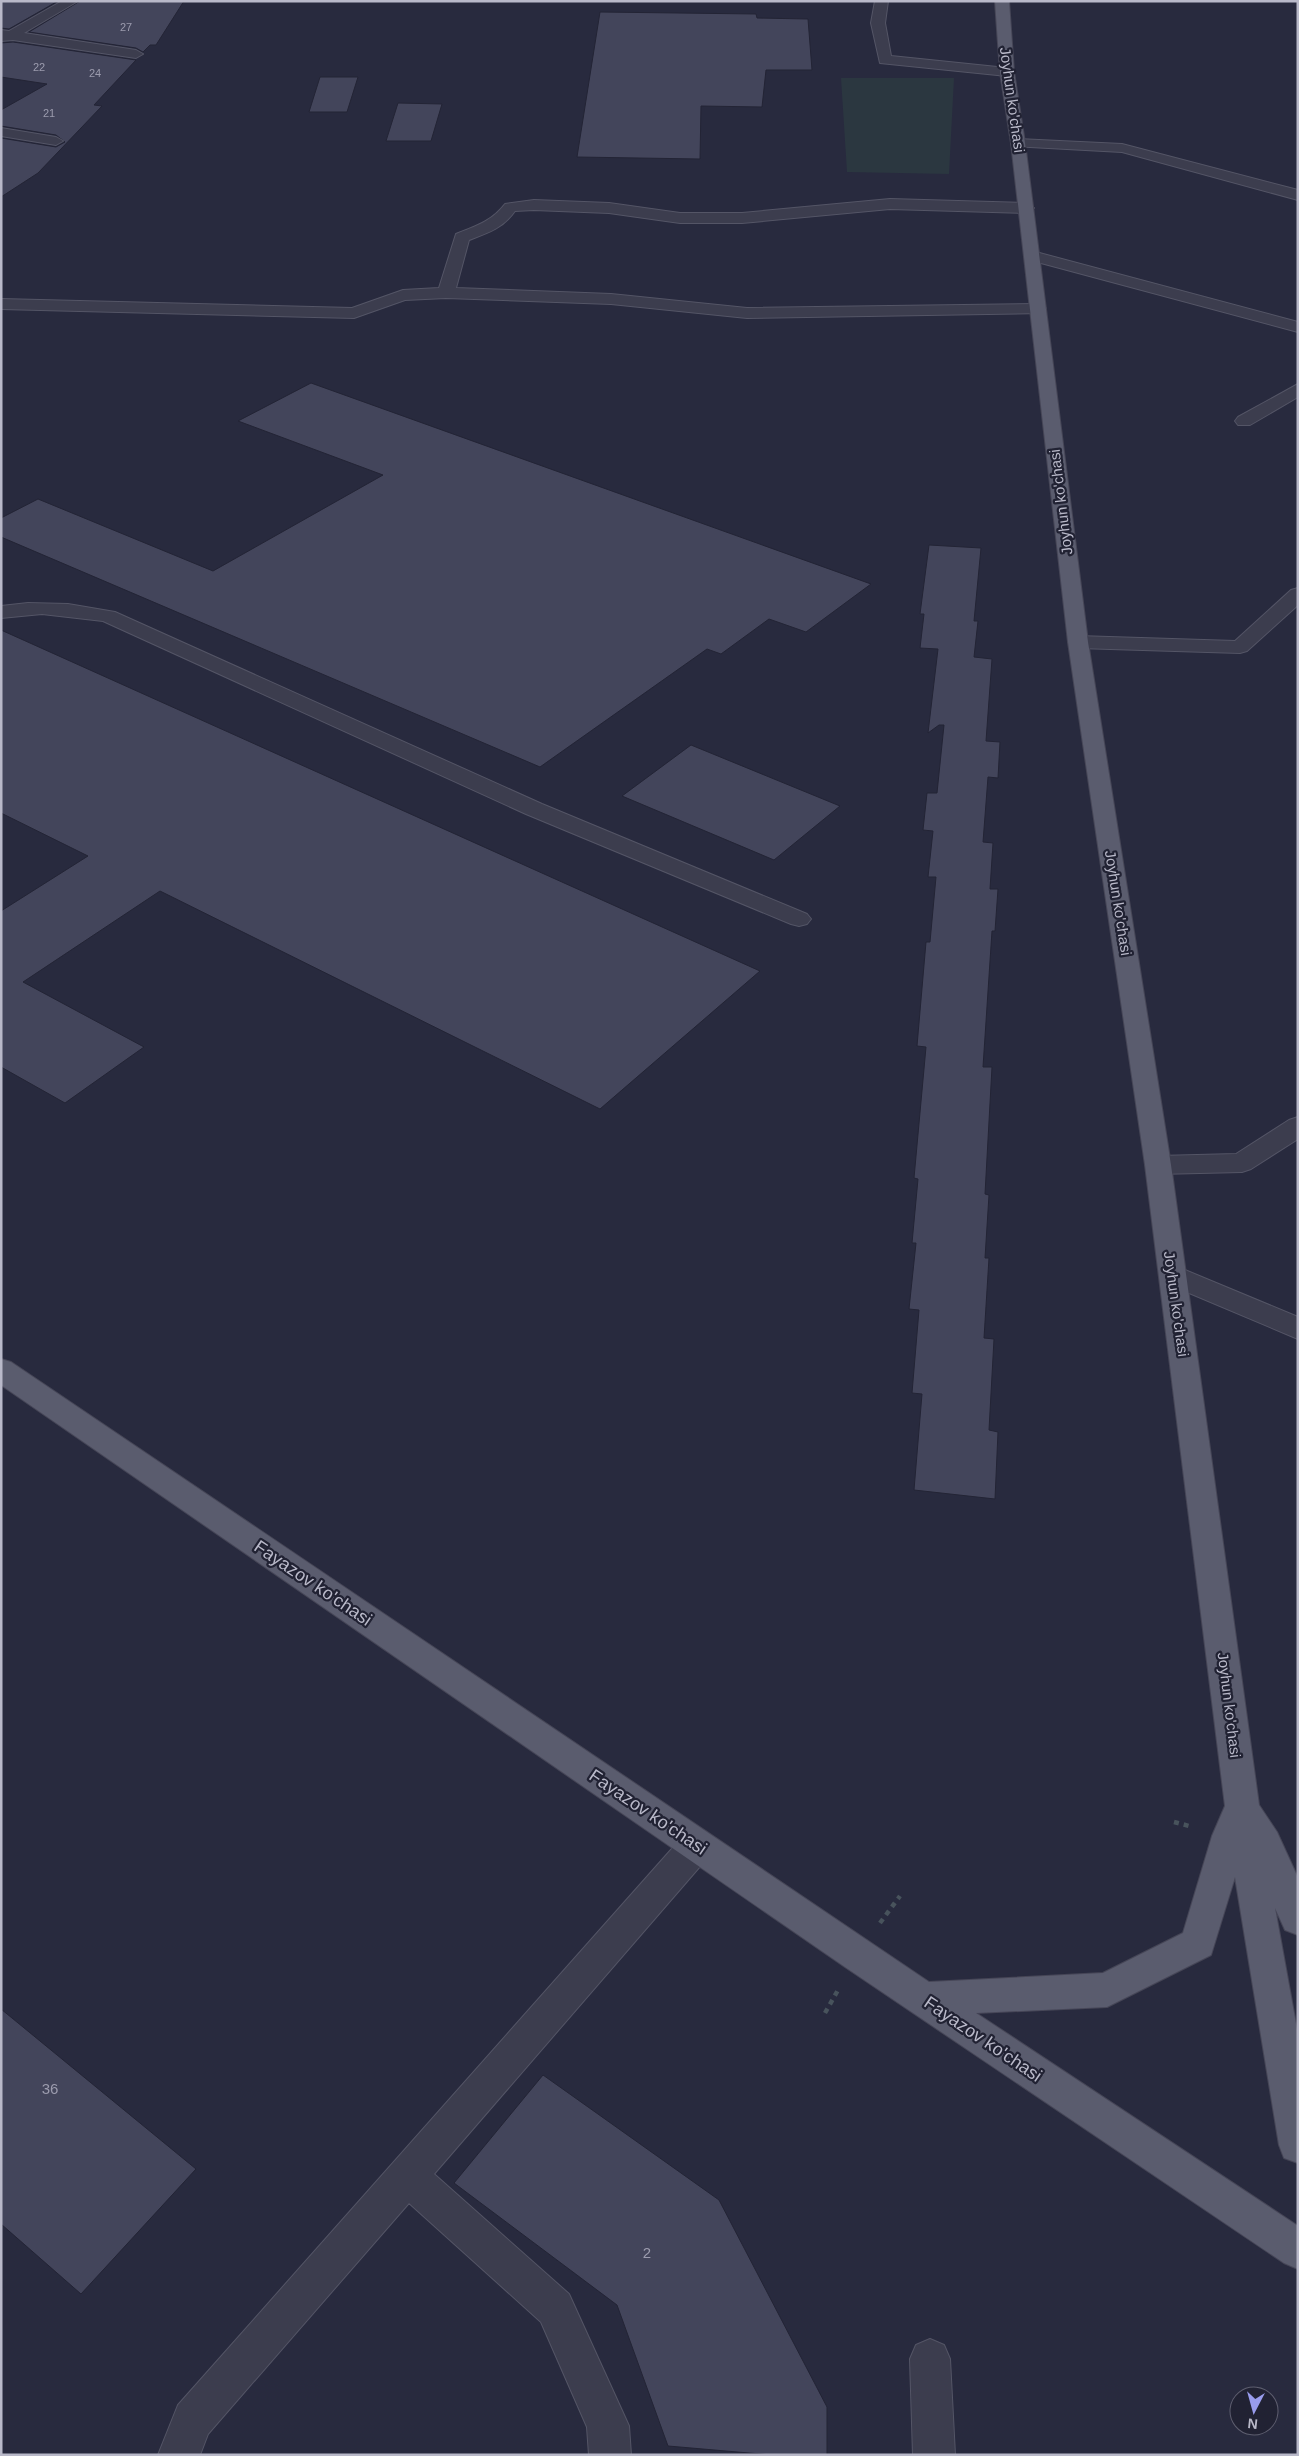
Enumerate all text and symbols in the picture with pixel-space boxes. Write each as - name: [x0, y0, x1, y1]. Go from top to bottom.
- house number: 27: [120, 21, 132, 33]
- street label: Joyhun ko'chasi: [997, 46, 1028, 154]
- house number: 22: [33, 61, 45, 73]
- house number: 24: [89, 67, 101, 79]
- house number: 21: [43, 107, 55, 119]
- street label: Joyhun ko'chasi: [1046, 448, 1075, 556]
- street label: Joyhun ko'chasi: [1102, 849, 1135, 957]
- street label: Joyhun ko'chasi: [1161, 1250, 1192, 1358]
- street label: Fayazov ko'chasi: [250, 1536, 376, 1630]
- street label: Joyhun ko'chasi: [1215, 1651, 1244, 1759]
- street label: Fayazov ko'chasi: [585, 1765, 711, 1859]
- street label: Fayazov ko'chasi: [920, 1992, 1046, 2086]
- house number: 36: [42, 2080, 58, 2097]
- house number: 2: [643, 2244, 651, 2261]
- north arrow: [1229, 2386, 1279, 2436]
- text: N: [1247, 2415, 1259, 2432]

